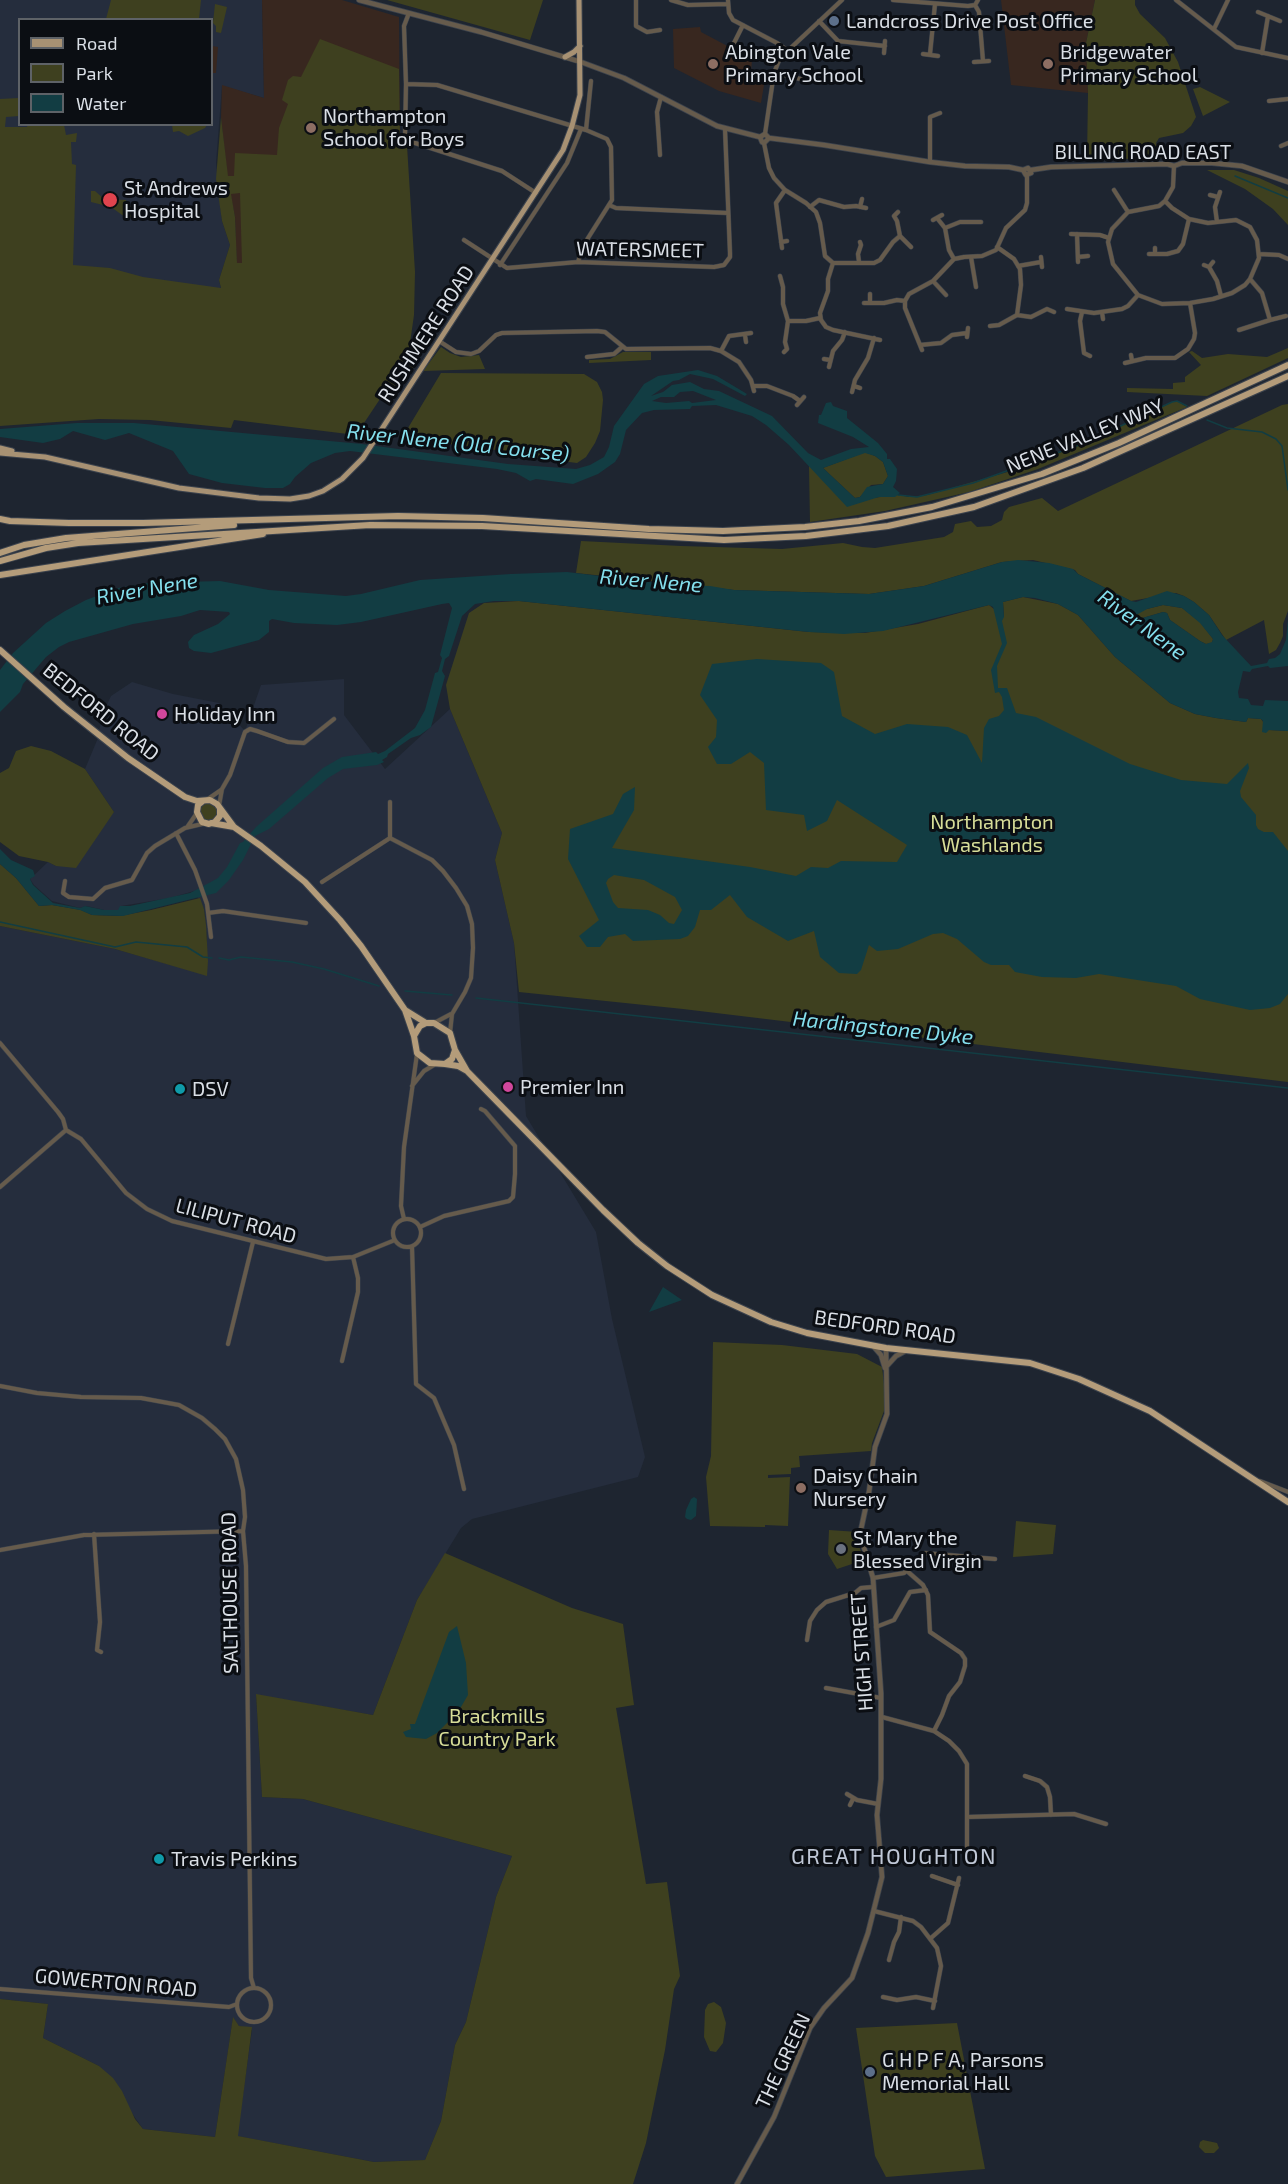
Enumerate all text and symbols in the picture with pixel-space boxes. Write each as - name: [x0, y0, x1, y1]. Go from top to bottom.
- place label: Landcross Drive Post Office: [846, 9, 1094, 33]
- marker: Landcross Drive Post Office: [827, 14, 841, 28]
- legend: [18, 18, 213, 126]
- text: Road: [76, 32, 117, 54]
- place label: Abington Vale Primary School: [725, 40, 863, 87]
- place label: Bridgewater Primary School: [1060, 40, 1198, 87]
- marker: Abington Vale Primary School: [706, 57, 720, 71]
- marker: Bridgewater Primary School: [1041, 57, 1055, 71]
- text: Park: [76, 62, 113, 84]
- text: Water: [76, 92, 126, 114]
- place label: Northampton School for Boys: [323, 104, 464, 151]
- marker: Northampton School for Boys: [304, 121, 318, 135]
- street label: BILLING ROAD EAST: [1055, 140, 1231, 164]
- place label: St Andrews Hospital: [124, 176, 228, 223]
- marker: St Andrews Hospital: [101, 191, 119, 209]
- street label: WATERSMEET: [576, 237, 704, 263]
- street label: RUSHMERE ROAD: [373, 261, 479, 407]
- street label: NENE VALLEY WAY: [1003, 393, 1167, 479]
- water label: River Nene (Old Course): [346, 419, 570, 467]
- water label: River Nene: [599, 564, 703, 598]
- water label: River Nene: [94, 568, 200, 610]
- water label: River Nene: [1093, 585, 1191, 665]
- street label: BEDFORD ROAD: [38, 658, 164, 766]
- place label: Holiday Inn: [174, 702, 276, 726]
- marker: Holiday Inn: [155, 707, 169, 721]
- park label: Northampton Washlands: [930, 810, 1054, 857]
- water label: Hardingstone Dyke: [791, 1006, 975, 1050]
- place label: Premier Inn: [520, 1075, 624, 1099]
- place label: DSV: [192, 1077, 229, 1101]
- marker: Premier Inn: [501, 1080, 515, 1094]
- marker: DSV: [173, 1082, 187, 1096]
- street label: LILIPUT ROAD: [173, 1193, 299, 1249]
- street label: BEDFORD ROAD: [813, 1305, 957, 1349]
- place label: Daisy Chain Nursery: [813, 1464, 918, 1511]
- marker: Daisy Chain Nursery: [794, 1481, 808, 1495]
- street label: SALTHOUSE ROAD: [217, 1512, 243, 1674]
- place label: St Mary the Blessed Virgin: [853, 1526, 982, 1573]
- marker: St Mary the Blessed Virgin: [834, 1542, 848, 1556]
- street label: HIGH STREET: [846, 1592, 878, 1712]
- park label: Brackmills Country Park: [438, 1704, 556, 1751]
- district label: GREAT HOUGHTON: [791, 1844, 997, 1870]
- place label: Travis Perkins: [171, 1847, 297, 1871]
- marker: Travis Perkins: [152, 1852, 166, 1866]
- street label: GOWERTON ROAD: [34, 1964, 198, 2002]
- street label: THE GREEN: [751, 2010, 815, 2112]
- place label: G H P F A, Parsons Memorial Hall: [882, 2048, 1044, 2095]
- marker: G H P F A, Parsons Memorial Hall: [863, 2065, 877, 2079]

